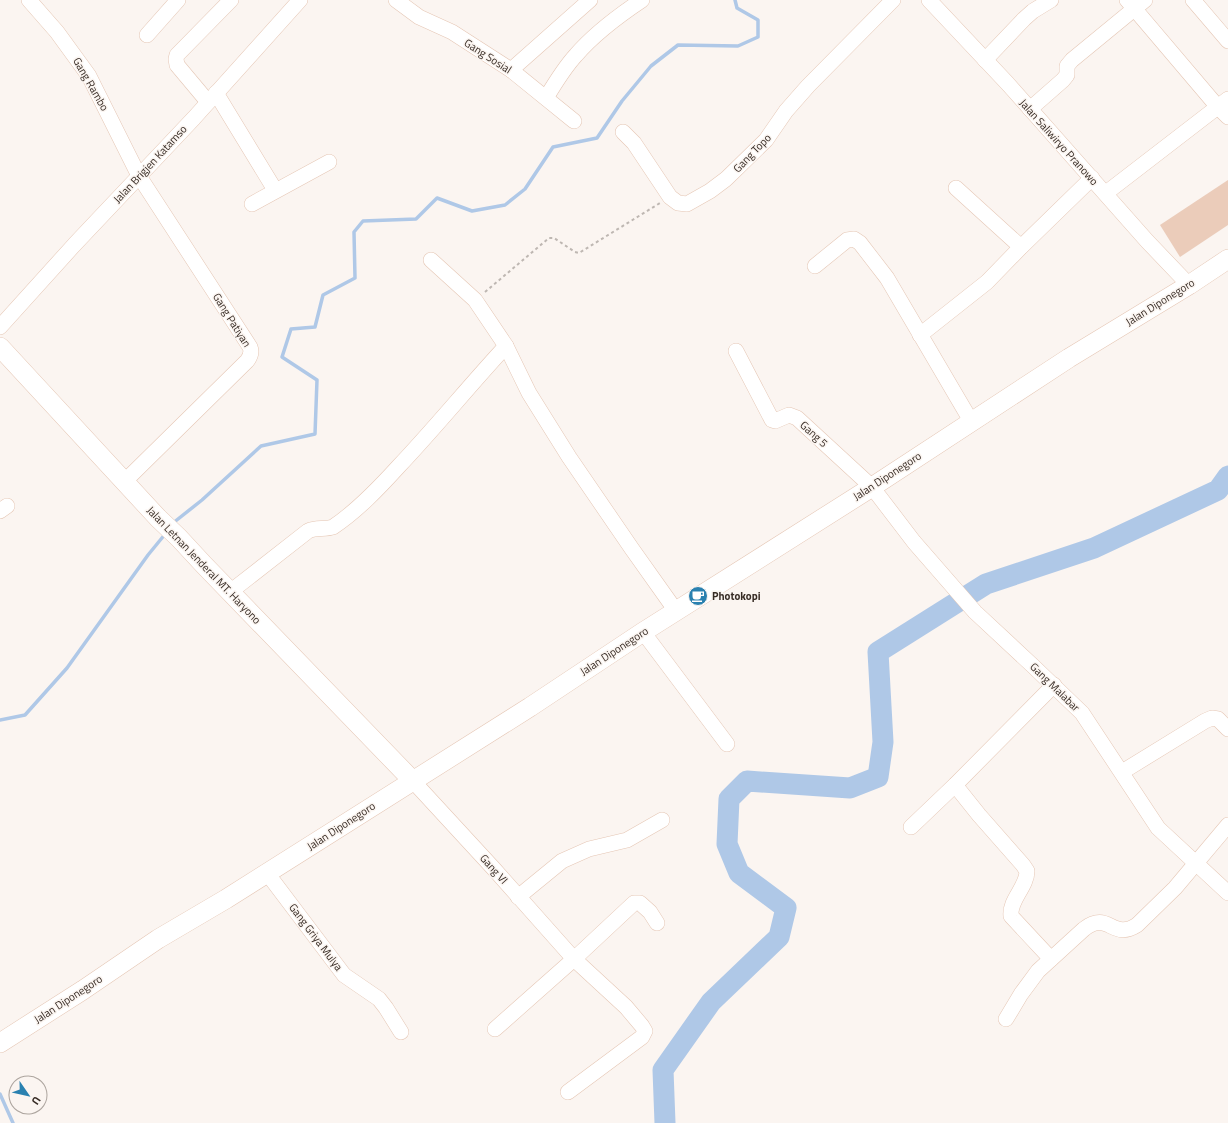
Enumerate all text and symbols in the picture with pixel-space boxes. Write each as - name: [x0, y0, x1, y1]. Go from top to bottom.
- street label: Gang Sosial: [461, 35, 515, 77]
- street label: Gang Rambo: [69, 54, 113, 114]
- street label: Jalan Saliwiryo Pranowo: [1016, 95, 1102, 189]
- street label: Jalan Brigjen Katamso: [110, 121, 191, 207]
- street label: Gang Topo: [729, 130, 775, 176]
- street label: Jalan Diponegoro: [1122, 274, 1198, 330]
- street label: Gang Patiyan: [209, 290, 255, 350]
- street label: Gang 5: [797, 417, 831, 451]
- street label: Jalan Diponegoro: [850, 448, 924, 504]
- street label: Jalan Letnan Jenderal MT. Haryono: [143, 503, 265, 628]
- cafe icon: Photokopi: [687, 585, 709, 607]
- place label: Photokopi: [712, 588, 761, 604]
- street label: Jalan Diponegoro: [577, 623, 651, 679]
- street label: Gang Malabar: [1026, 659, 1084, 715]
- street label: Jalan Diponegoro: [304, 798, 378, 854]
- street label: Gang VI: [476, 850, 512, 888]
- street label: Gang Griya Mulya: [285, 900, 347, 974]
- street label: Jalan Diponegoro: [31, 971, 105, 1027]
- north arrow: [8, 1075, 48, 1115]
- text: U: [28, 1093, 45, 1108]

